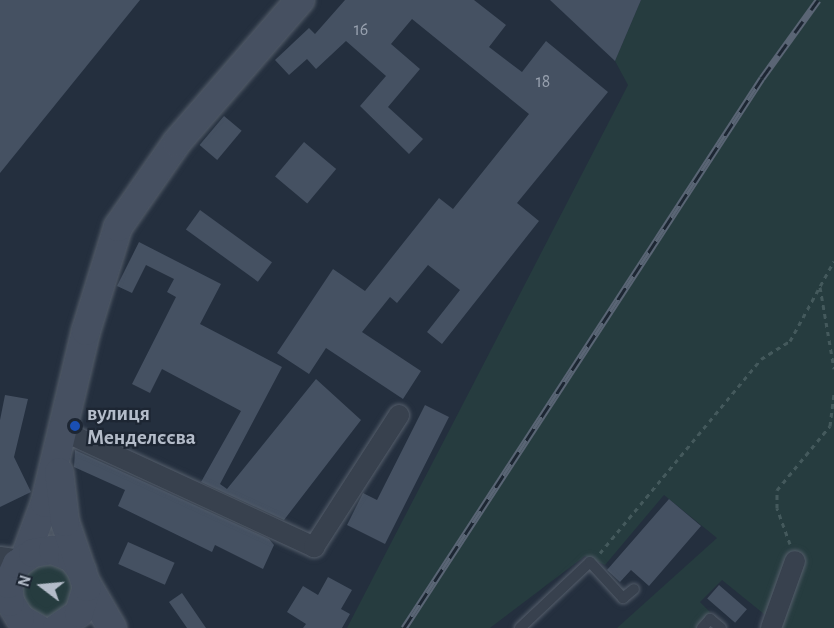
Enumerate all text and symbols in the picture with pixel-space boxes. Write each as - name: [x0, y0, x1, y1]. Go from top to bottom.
- house number: 16: [354, 19, 368, 41]
- house number: 18: [536, 71, 550, 93]
- place label: вулиця Менделєєва: [87, 401, 196, 451]
- marker: вулиця Менделєєва: [68, 419, 82, 433]
- north arrow: [12, 556, 72, 616]
- text: N: [15, 573, 34, 589]

